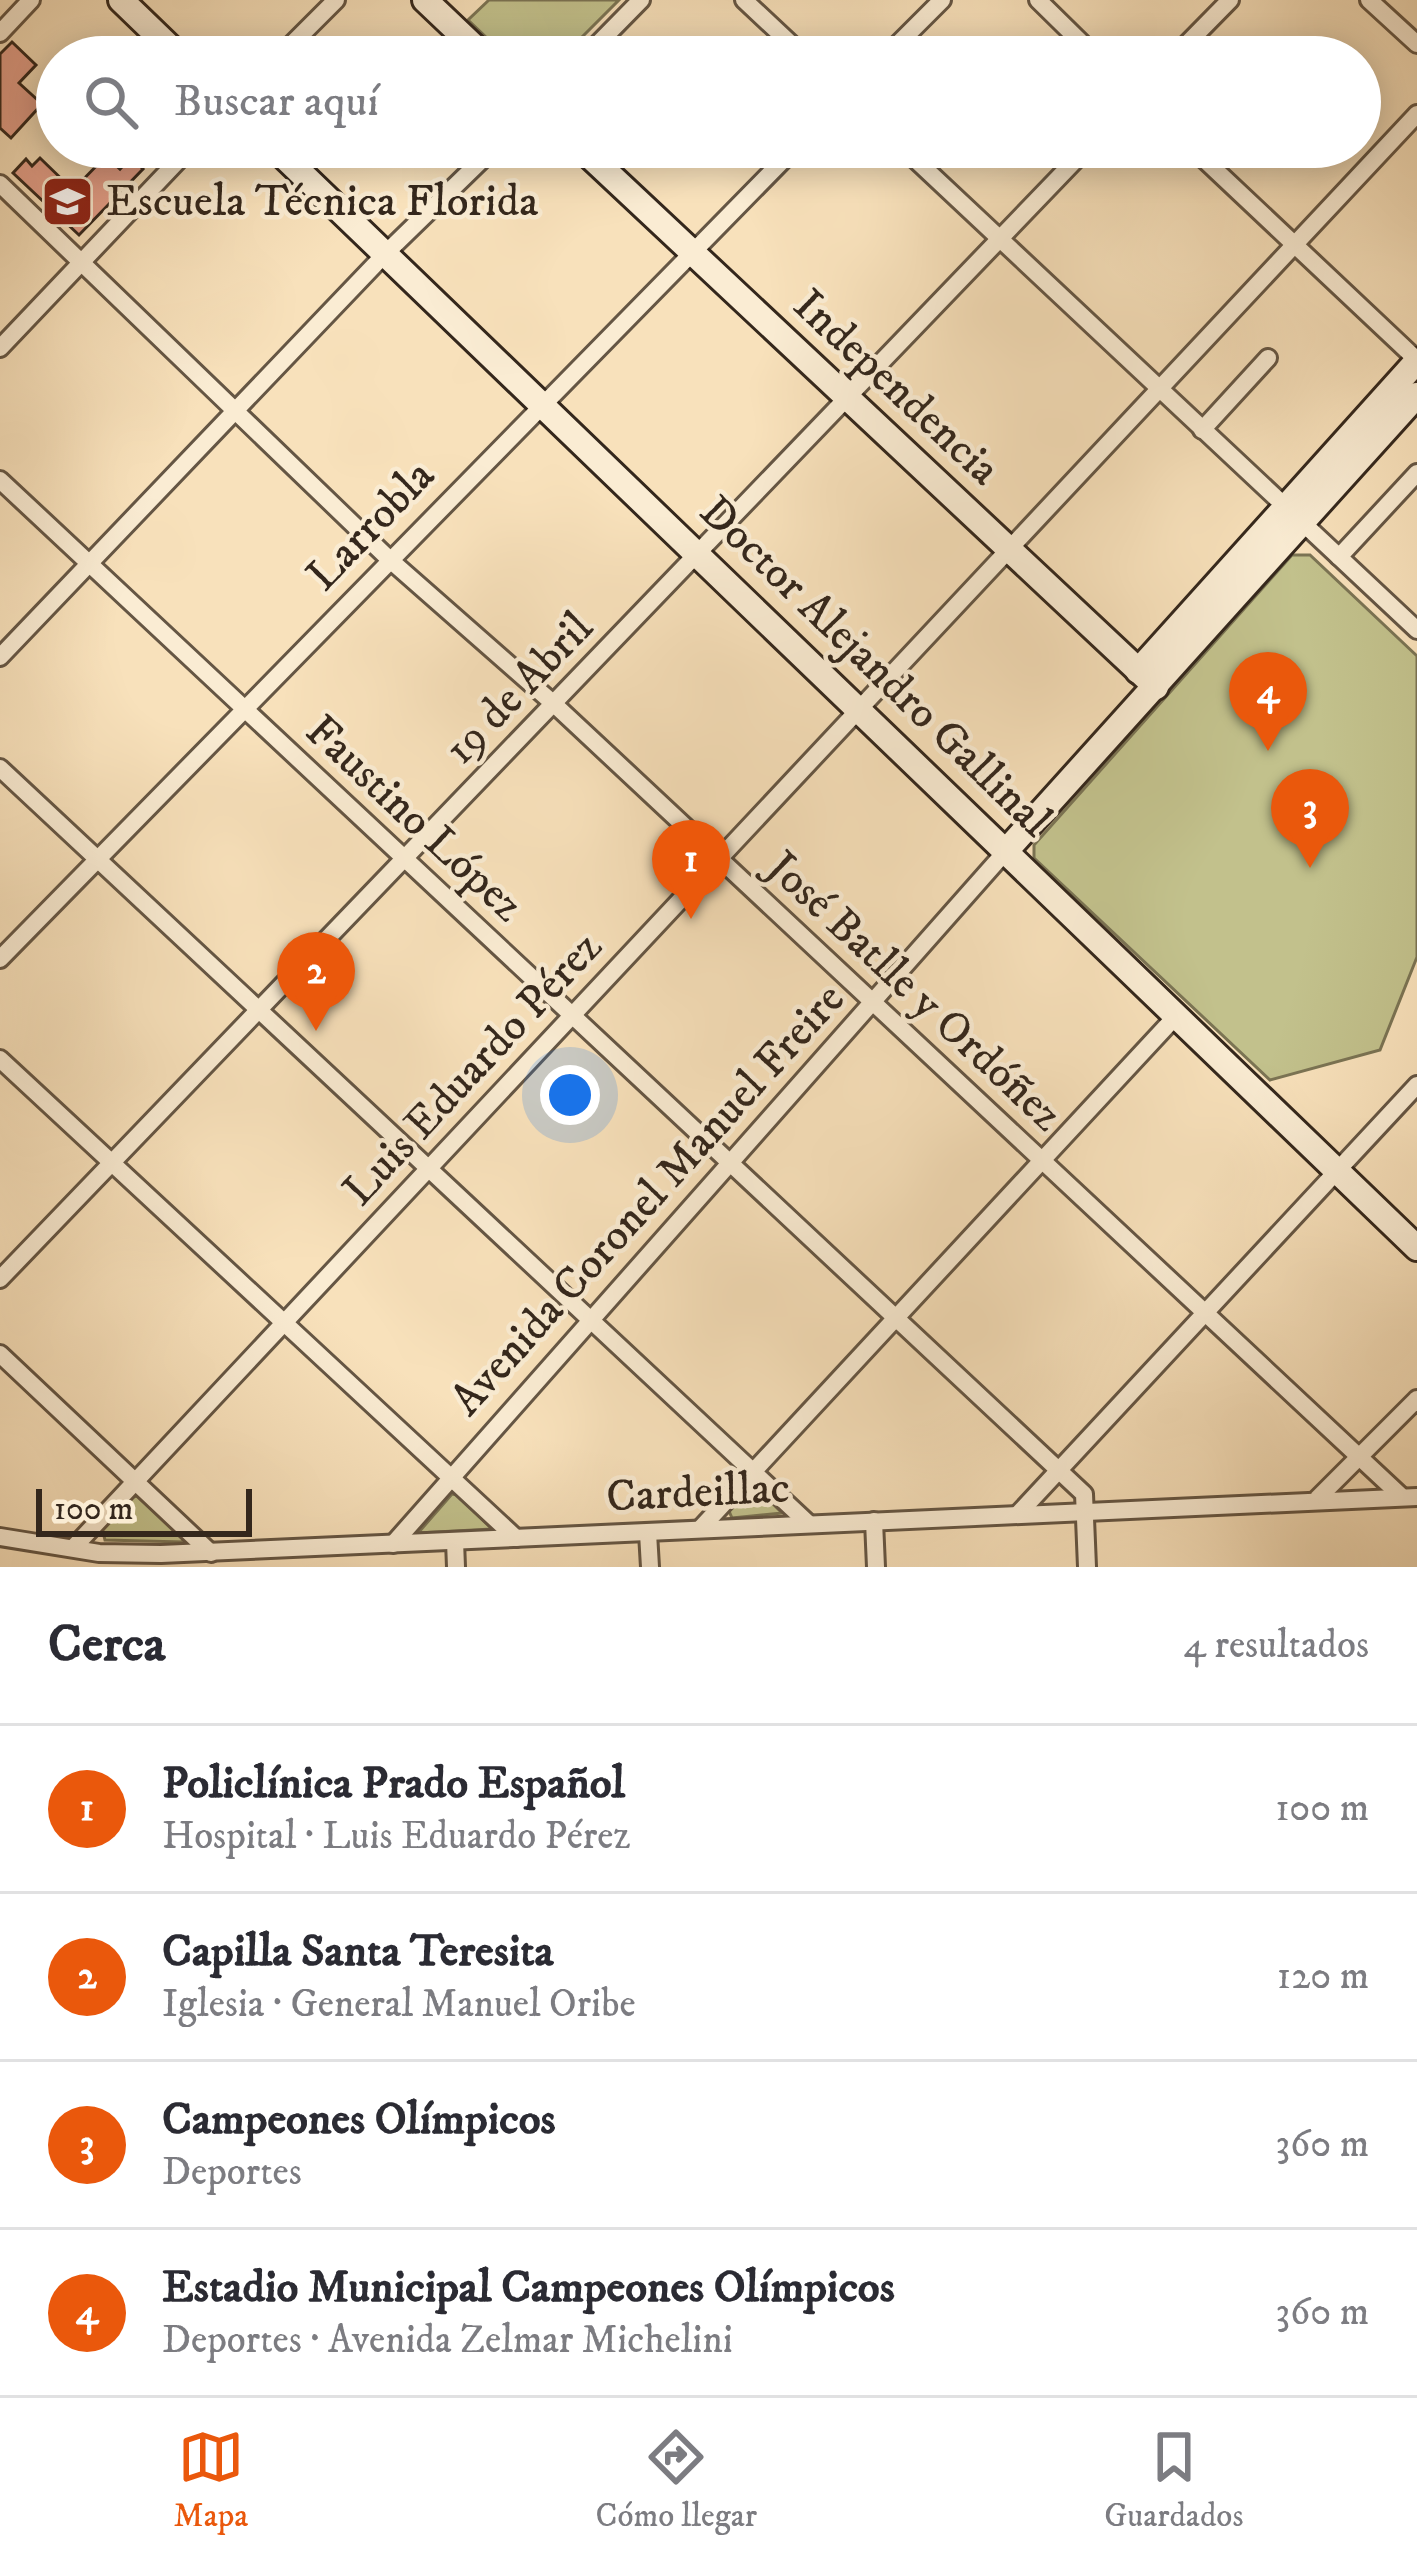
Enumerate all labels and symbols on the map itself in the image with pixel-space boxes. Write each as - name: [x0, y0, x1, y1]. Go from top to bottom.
- school or university icon: Escuela Técnica Florida: [39, 174, 95, 230]
- place label: Escuela Técnica Florida: [106, 174, 538, 230]
- street label: Independencia: [781, 278, 1011, 498]
- street label: Larrobla: [295, 449, 447, 603]
- street label: Doctor Alejandro Gallinal: [687, 485, 1063, 850]
- street label: 19 de Abril: [433, 601, 606, 777]
- pin: 4: [1229, 652, 1307, 751]
- street label: Faustino López: [293, 704, 535, 934]
- pin: 3: [1271, 769, 1349, 868]
- pin: 1: [652, 820, 730, 919]
- street label: José Batlle y Ordóñez: [751, 838, 1074, 1144]
- street label: Luis Eduardo Pérez: [331, 920, 615, 1218]
- pin: 2: [277, 932, 355, 1031]
- street label: Avenida Coronel Manuel Freire: [439, 972, 857, 1428]
- your location: [540, 1065, 600, 1125]
- street label: Cardeillac: [605, 1460, 791, 1526]
- scale bar: [36, 1483, 252, 1536]

